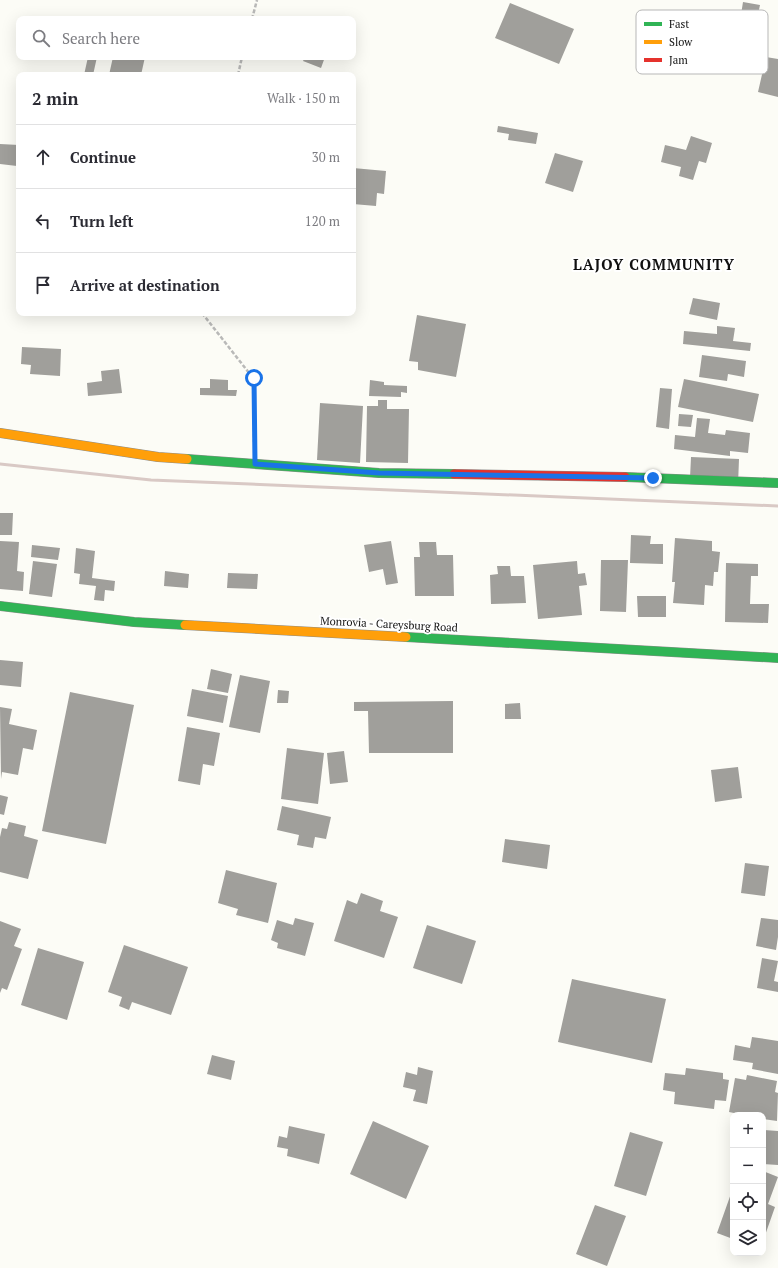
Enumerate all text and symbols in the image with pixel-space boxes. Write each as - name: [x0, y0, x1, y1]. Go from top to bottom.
- legend: [636, 10, 768, 74]
- search box: [16, 16, 356, 60]
- text: Fast: [669, 17, 689, 31]
- icon: search: [30, 27, 52, 49]
- text: Search here: [62, 28, 140, 48]
- text: Slow: [669, 35, 693, 49]
- text: Jam: [669, 53, 688, 67]
- text: 2 min: [32, 87, 79, 110]
- text: Walk · 150 m: [267, 89, 340, 107]
- icon: ahead: [32, 146, 54, 168]
- text: Continue: [70, 147, 136, 167]
- text: 30 m: [312, 148, 340, 166]
- icon: left: [32, 210, 54, 232]
- text: Turn left: [70, 211, 134, 231]
- text: 120 m: [305, 212, 340, 230]
- district label: LAJOY COMMUNITY: [573, 254, 735, 274]
- icon: arrive: [32, 274, 54, 296]
- text: Arrive at destination: [70, 275, 220, 295]
- route start: [245, 369, 263, 387]
- route end: [644, 469, 662, 487]
- street label: Monrovia - Careysburg Road: [320, 613, 458, 635]
- map controls: [730, 1112, 766, 1256]
- button: +: [730, 1112, 766, 1148]
- button: −: [730, 1148, 766, 1184]
- button: locate: [730, 1184, 766, 1220]
- button: layers: [730, 1220, 766, 1256]

